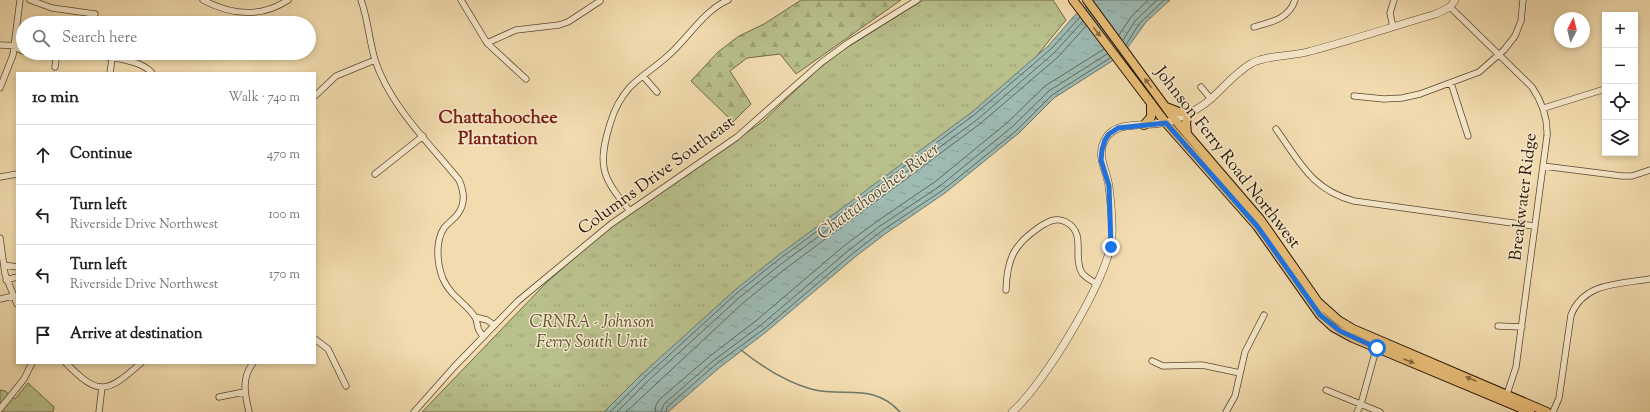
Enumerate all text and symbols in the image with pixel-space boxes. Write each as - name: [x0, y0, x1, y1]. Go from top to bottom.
- north arrow: [1554, 12, 1590, 48]
- map controls: [1602, 12, 1638, 156]
- button: +: [1602, 12, 1638, 48]
- search box: [16, 16, 316, 60]
- icon: search: [30, 27, 52, 49]
- one-way arrow: [1093, 27, 1102, 38]
- text: Search here: [62, 28, 137, 49]
- button: −: [1602, 48, 1638, 84]
- street label: Johnson Ferry Road Northwest: [1148, 61, 1306, 254]
- one-way arrow: [1144, 77, 1152, 88]
- button: locate: [1602, 84, 1638, 120]
- text: 10 min: [32, 86, 79, 110]
- text: Walk · 740 m: [228, 89, 300, 107]
- district label: Chattahoochee Plantation: [438, 106, 558, 153]
- street label: Columns Drive Southeast: [574, 111, 741, 241]
- button: layers: [1602, 120, 1638, 156]
- street label: Breakwater Ridge: [1504, 132, 1544, 262]
- water label: Chattahoochee River: [812, 137, 946, 247]
- icon: ahead: [32, 144, 54, 166]
- text: Continue: [70, 144, 132, 165]
- text: 470 m: [267, 146, 300, 164]
- text: Turn left: [70, 195, 127, 216]
- icon: left: [32, 204, 54, 226]
- text: 100 m: [268, 206, 300, 224]
- text: Riverside Drive Northwest: [70, 216, 218, 234]
- route end: [1102, 238, 1120, 256]
- text: Turn left: [70, 255, 127, 276]
- icon: left: [32, 264, 54, 286]
- text: 170 m: [269, 266, 300, 284]
- text: Riverside Drive Northwest: [70, 276, 218, 294]
- park label: CRNRA - Johnson Ferry South Unit: [530, 311, 655, 355]
- icon: arrive: [32, 324, 54, 346]
- text: Arrive at destination: [70, 324, 203, 345]
- route start: [1368, 339, 1386, 357]
- one-way arrow: [1403, 358, 1414, 364]
- one-way arrow: [1465, 375, 1477, 381]

